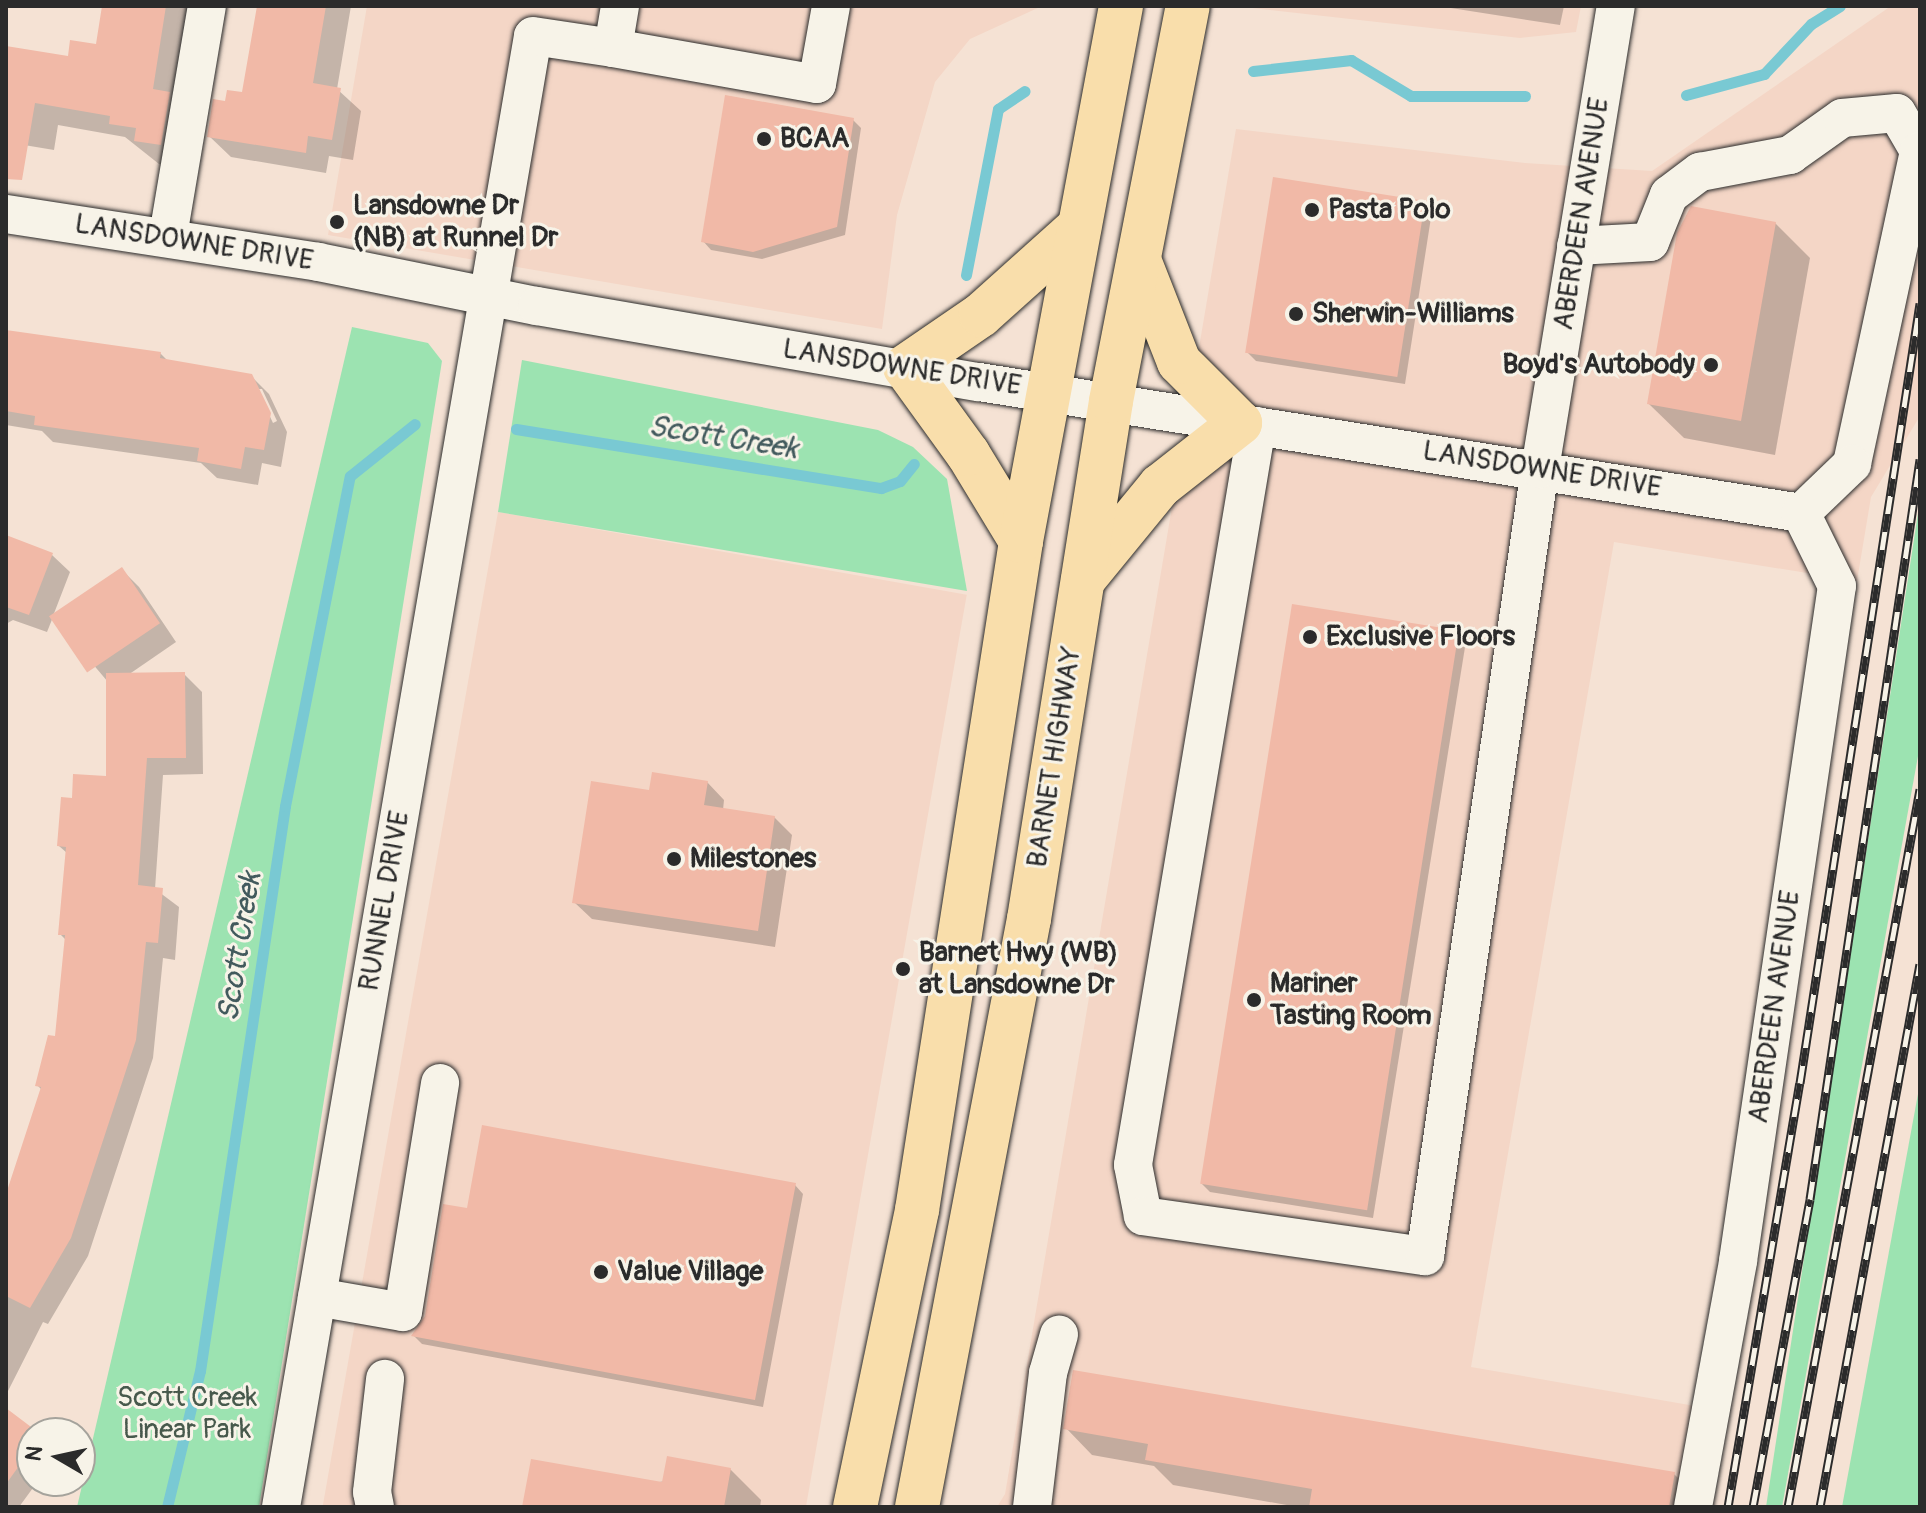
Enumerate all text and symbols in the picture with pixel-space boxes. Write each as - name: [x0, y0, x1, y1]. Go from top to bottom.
- street label: ABERDEEN AVENUE: [1547, 95, 1617, 333]
- place label: BCAA: [780, 122, 849, 156]
- marker: BCAA: [755, 130, 773, 148]
- place label: Lansdowne Dr (NB) at Runnel Dr: [353, 189, 558, 255]
- place label: Pasta Polo: [1328, 193, 1450, 227]
- marker: Pasta Polo: [1303, 201, 1321, 219]
- street label: LANSDOWNE DRIVE: [72, 208, 316, 278]
- marker: Lansdowne Dr (NB) at Runnel Dr: [328, 213, 346, 231]
- place label: Sherwin-Williams: [1312, 297, 1514, 331]
- marker: Sherwin-Williams: [1287, 305, 1305, 323]
- street label: LANSDOWNE DRIVE: [780, 333, 1024, 403]
- place label: Boyd's Autobody: [1502, 348, 1695, 382]
- marker: Boyd's Autobody: [1702, 356, 1720, 374]
- water label: Scott Creek: [646, 408, 800, 468]
- street label: LANSDOWNE DRIVE: [1420, 435, 1664, 505]
- place label: Exclusive Floors: [1326, 620, 1515, 654]
- marker: Exclusive Floors: [1301, 628, 1319, 646]
- street label: BARNET HIGHWAY: [1021, 644, 1089, 870]
- street label: RUNNEL DRIVE: [353, 808, 417, 994]
- place label: Milestones: [690, 842, 816, 876]
- marker: Milestones: [665, 850, 683, 868]
- water label: Scott Creek: [210, 870, 270, 1024]
- street label: ABERDEEN AVENUE: [1742, 888, 1808, 1126]
- place label: Barnet Hwy (WB) at Lansdowne Dr: [919, 936, 1118, 1002]
- marker: Barnet Hwy (WB) at Lansdowne Dr: [894, 960, 912, 978]
- place label: Mariner Tasting Room: [1270, 967, 1432, 1033]
- marker: Mariner Tasting Room: [1245, 991, 1263, 1009]
- place label: Value Village: [617, 1255, 763, 1289]
- marker: Value Village: [592, 1263, 610, 1281]
- park label: Scott Creek Linear Park: [117, 1381, 257, 1447]
- north arrow: [16, 1417, 96, 1497]
- text: N: [19, 1444, 49, 1463]

